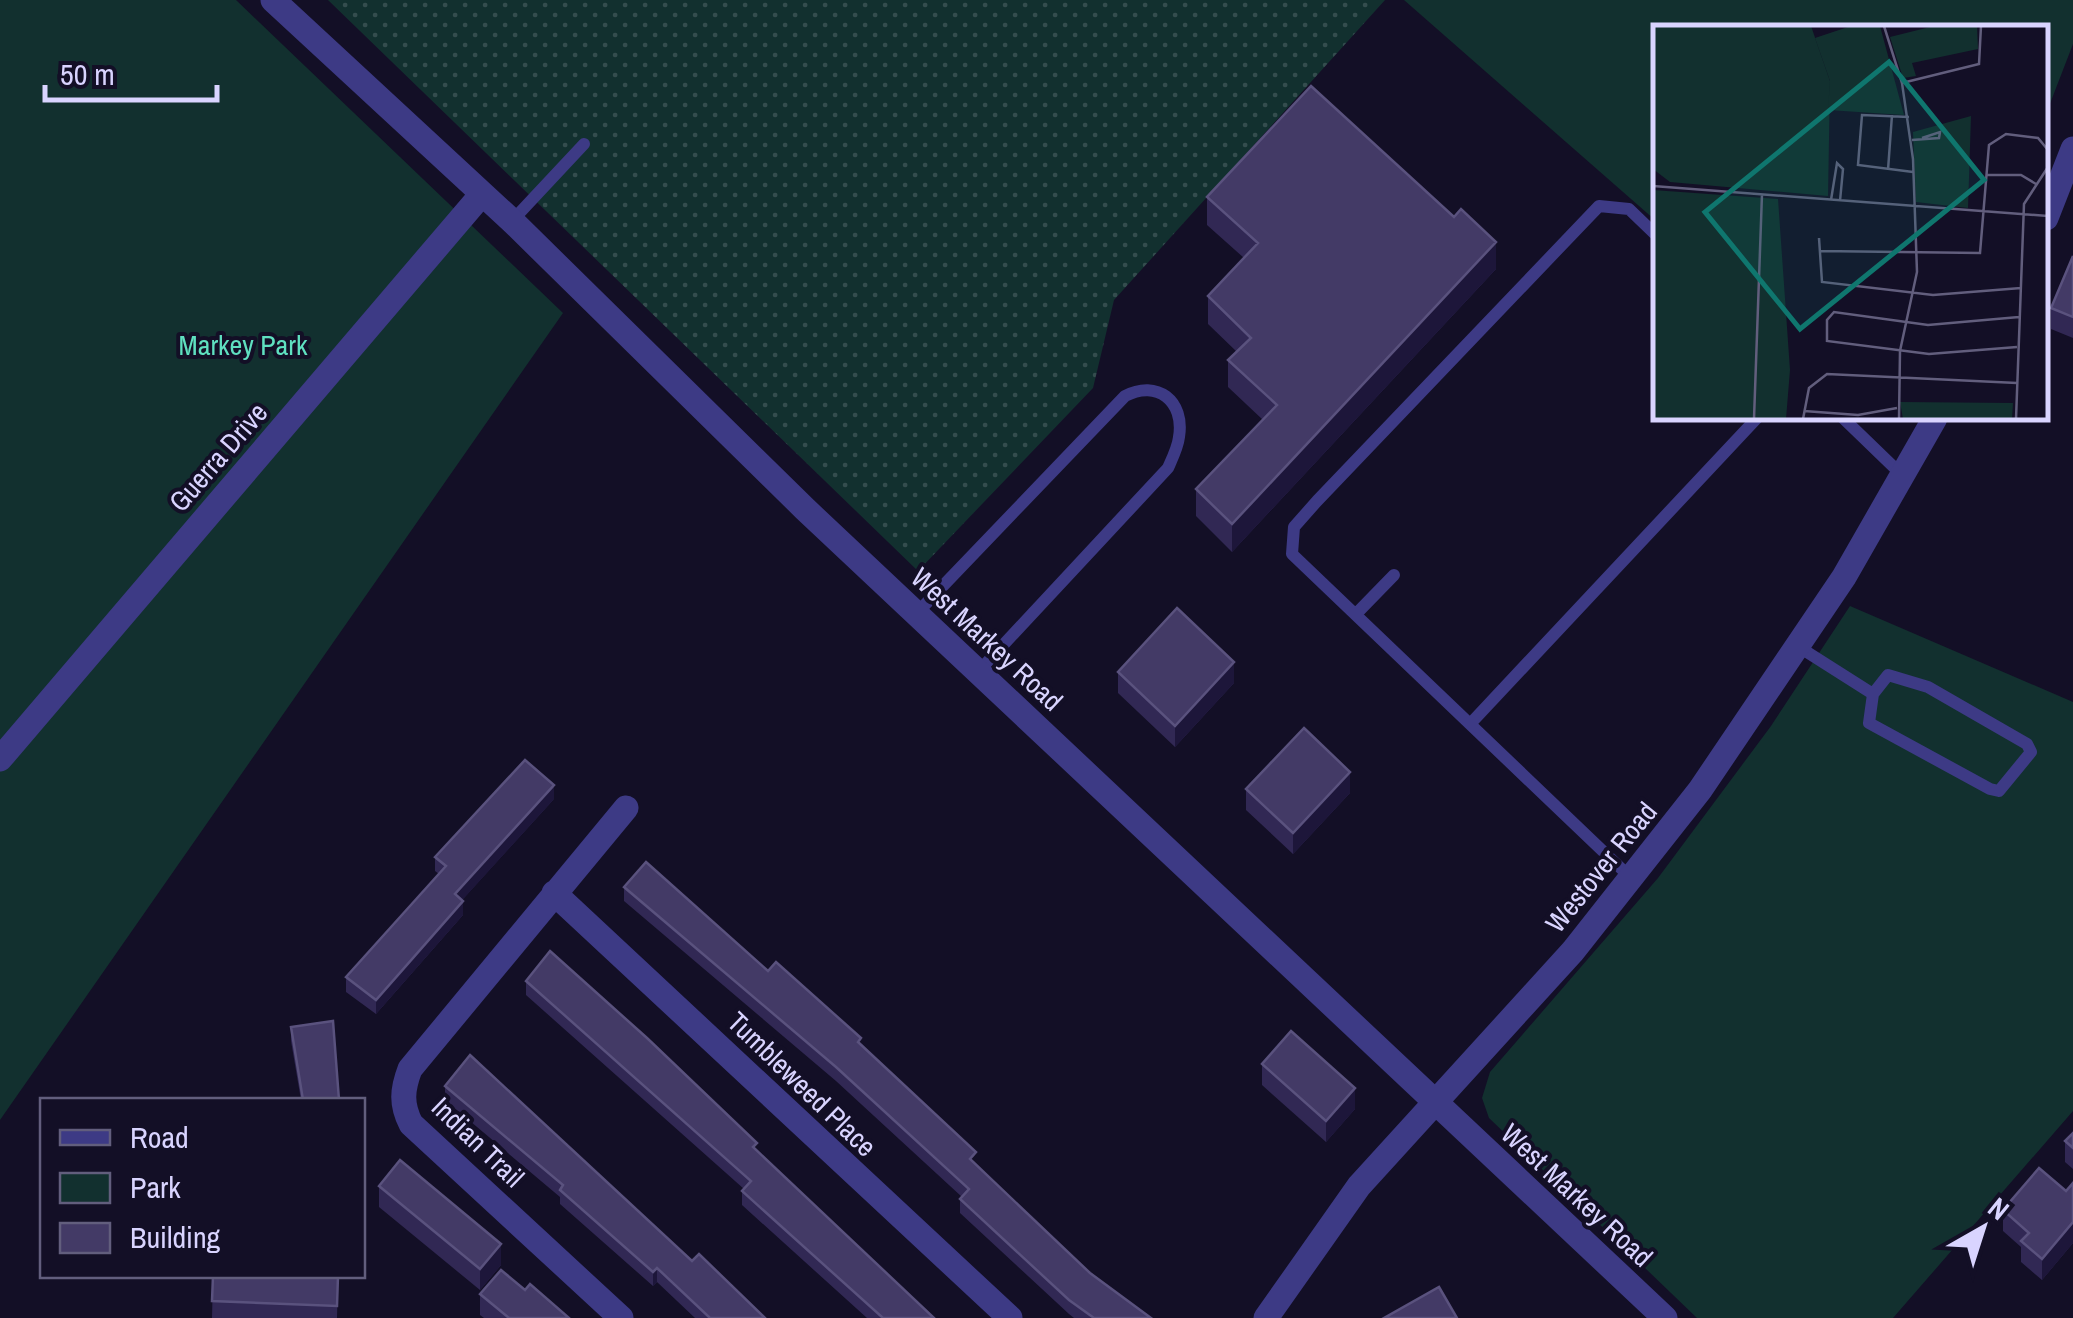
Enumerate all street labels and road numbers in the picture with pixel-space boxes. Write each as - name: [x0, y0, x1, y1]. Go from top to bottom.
- street label: Guerra Drive: [160, 394, 276, 520]
- street label: West Markey Road: [903, 559, 1071, 719]
- street label: Westover Road: [1537, 794, 1665, 940]
- street label: Tumbleweed Place: [719, 1003, 885, 1165]
- street label: Indian Trail: [423, 1088, 533, 1196]
- street label: West Markey Road: [1493, 1115, 1661, 1275]

